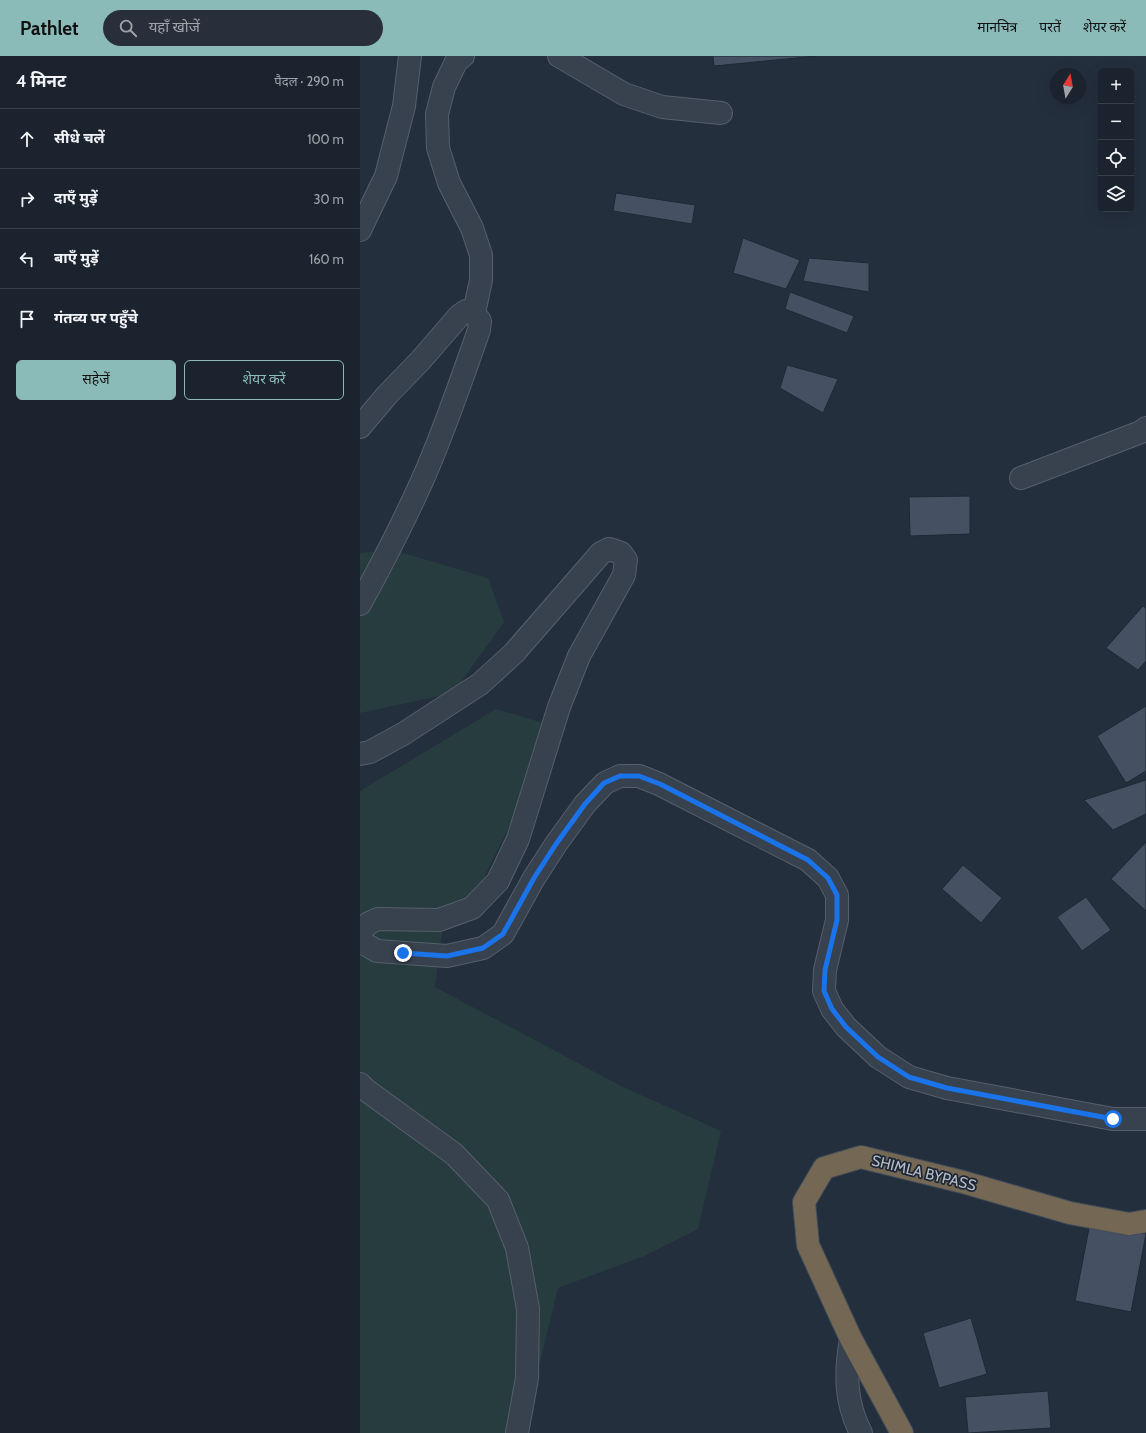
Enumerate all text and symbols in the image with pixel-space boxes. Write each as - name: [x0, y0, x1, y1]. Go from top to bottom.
- search box: [103, 10, 383, 46]
- text: Pathlet: [20, 17, 79, 40]
- icon: search: [117, 17, 139, 39]
- text: यहाँ खोजें: [149, 18, 200, 36]
- text: मानचित्र: [977, 18, 1017, 36]
- text: परतें: [1039, 18, 1061, 36]
- text: शेयर करें: [1083, 18, 1126, 36]
- north arrow: [1050, 68, 1086, 104]
- map controls: [1098, 68, 1134, 212]
- button: +: [1098, 68, 1134, 104]
- text: 4 मिनट: [16, 71, 66, 91]
- text: पैदल · 290 m: [274, 73, 344, 89]
- button: −: [1098, 104, 1134, 140]
- icon: ahead: [16, 128, 38, 150]
- text: सीधे चलें: [54, 129, 105, 147]
- text: 100 m: [307, 131, 344, 147]
- button: locate: [1098, 140, 1134, 176]
- button: layers: [1098, 176, 1134, 212]
- icon: right: [16, 188, 38, 210]
- text: दाएँ मुड़ें: [54, 189, 98, 207]
- text: 30 m: [314, 191, 344, 207]
- icon: left: [16, 248, 38, 270]
- text: बाएँ मुड़ें: [54, 249, 99, 267]
- text: 160 m: [309, 251, 344, 267]
- icon: arrive: [16, 308, 38, 330]
- text: गंतव्य पर पहुँचे: [54, 309, 138, 327]
- button: सहेजें: [16, 360, 176, 400]
- button: शेयर करें: [184, 360, 344, 400]
- route end: [394, 944, 412, 962]
- route start: [1104, 1110, 1122, 1128]
- street label: SHIMLA BYPASS: [870, 1151, 978, 1195]

